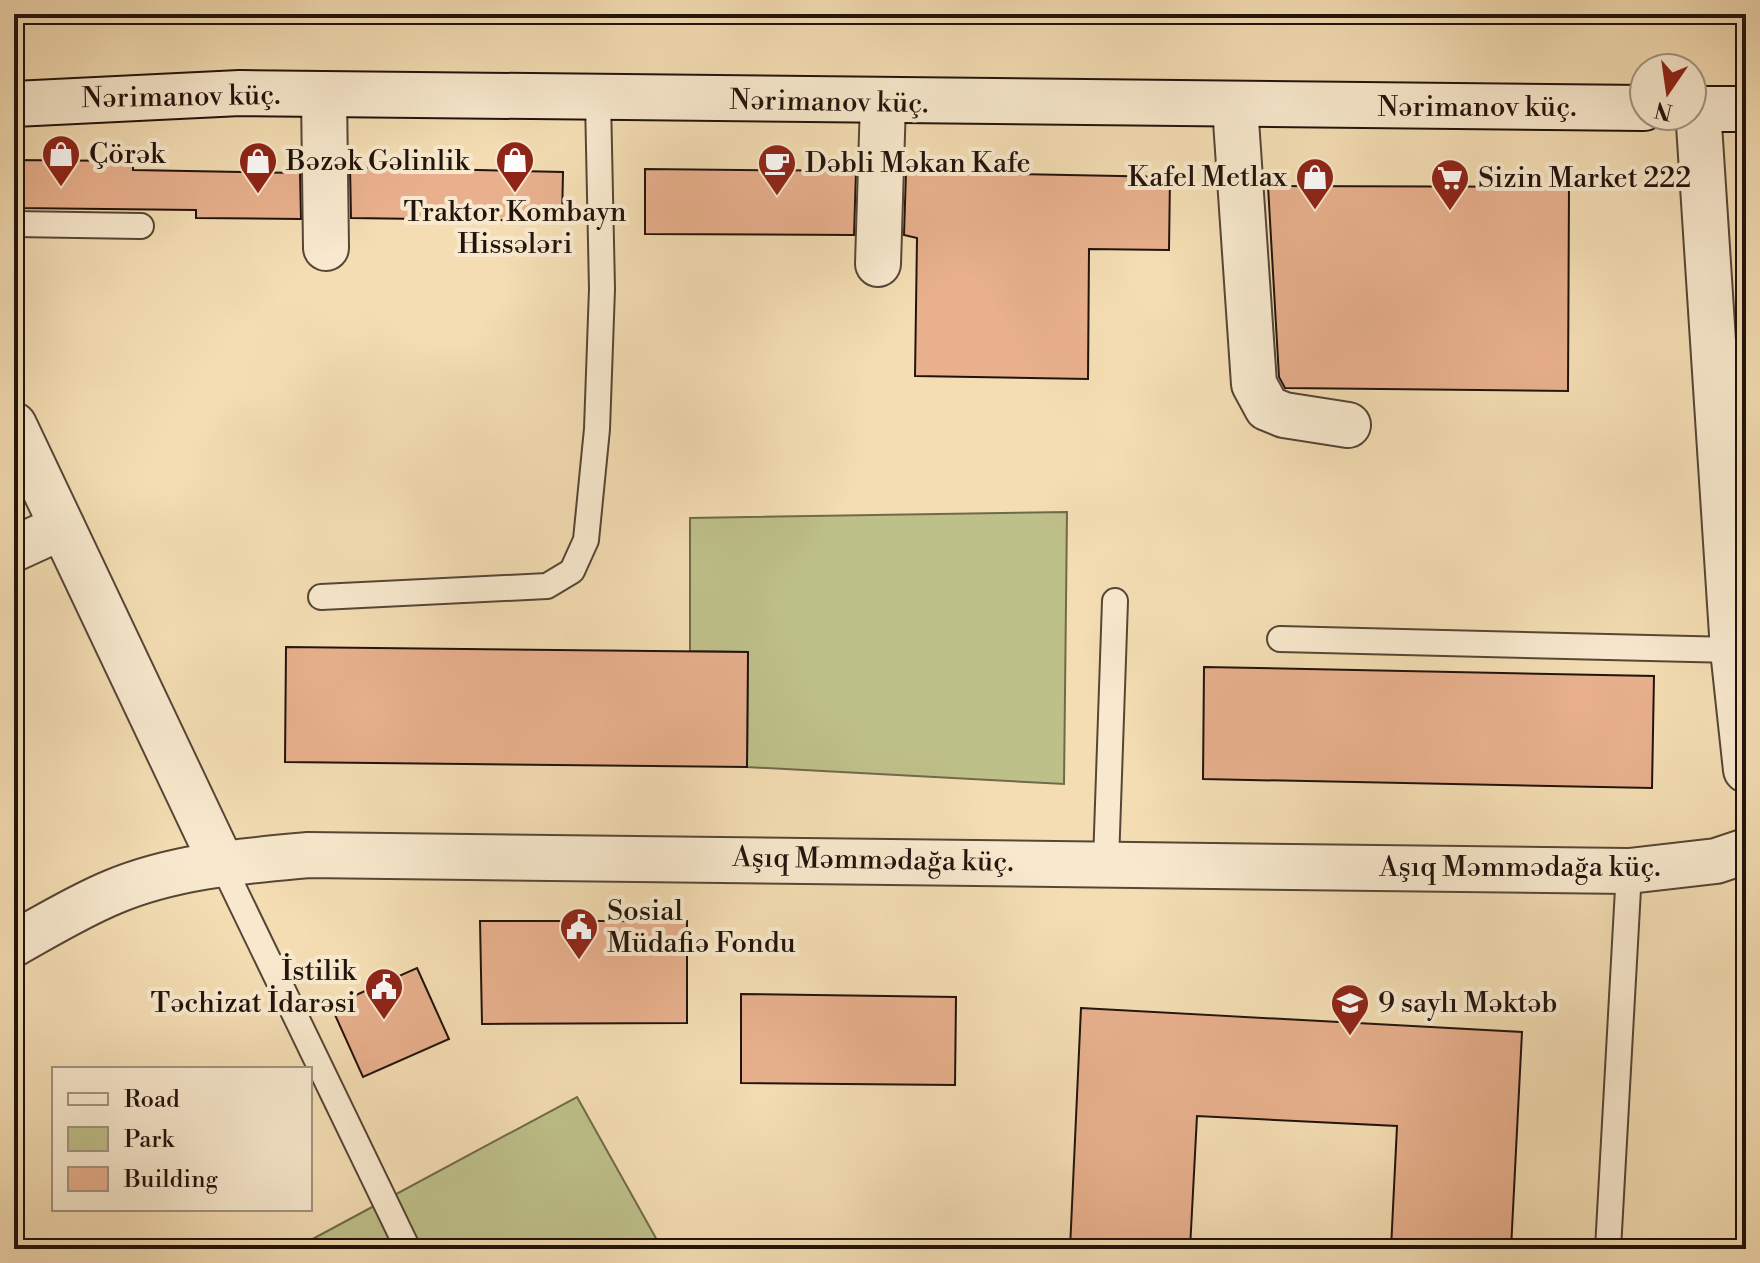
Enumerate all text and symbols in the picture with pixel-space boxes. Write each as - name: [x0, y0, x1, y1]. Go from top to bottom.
- north arrow: [1628, 52, 1708, 132]
- street label: Nərimanov küç.: [81, 78, 281, 116]
- street label: Nərimanov küç.: [729, 83, 929, 121]
- street label: Nərimanov küç.: [1377, 90, 1577, 125]
- text: N: [1652, 95, 1675, 125]
- shop icon: Çörək: [40, 133, 82, 188]
- place label: Çörək: [89, 137, 166, 172]
- shop icon: Traktor Kombayn Hissələri: [494, 139, 536, 194]
- shop icon: Bəzək Gəlinlik: [237, 140, 279, 195]
- cafe icon: Dəbli Məkan Kafe: [756, 142, 798, 197]
- place label: Bəzək Gəlinlik: [285, 144, 471, 179]
- place label: Dəbli Məkan Kafe: [805, 146, 1031, 181]
- shop icon: Kafel Metlax: [1294, 156, 1336, 211]
- supermarket icon: Sizin Market 222: [1429, 157, 1471, 212]
- place label: Kafel Metlax: [1128, 160, 1288, 195]
- place label: Sizin Market 222: [1478, 161, 1691, 196]
- place label: Traktor Kombayn Hissələri: [403, 195, 627, 262]
- street label: Aşıq Məmmədağa küç.: [731, 840, 1014, 880]
- street label: Aşıq Məmmədağa küç.: [1378, 850, 1661, 885]
- place label: Sosial Müdafiə Fondu: [607, 894, 796, 961]
- public building icon: Sosial Müdafiə Fondu: [558, 906, 600, 961]
- place label: İstilik Təchizat İdarəsi: [150, 953, 357, 1021]
- public building icon: İstilik Təchizat İdarəsi: [363, 966, 405, 1021]
- school or university icon: 9 saylı Məktəb: [1329, 982, 1371, 1037]
- place label: 9 saylı Məktəb: [1378, 986, 1558, 1021]
- legend: [52, 1067, 312, 1211]
- text: Road: [124, 1085, 180, 1115]
- text: Park: [124, 1125, 175, 1155]
- text: Building: [123, 1165, 218, 1195]

